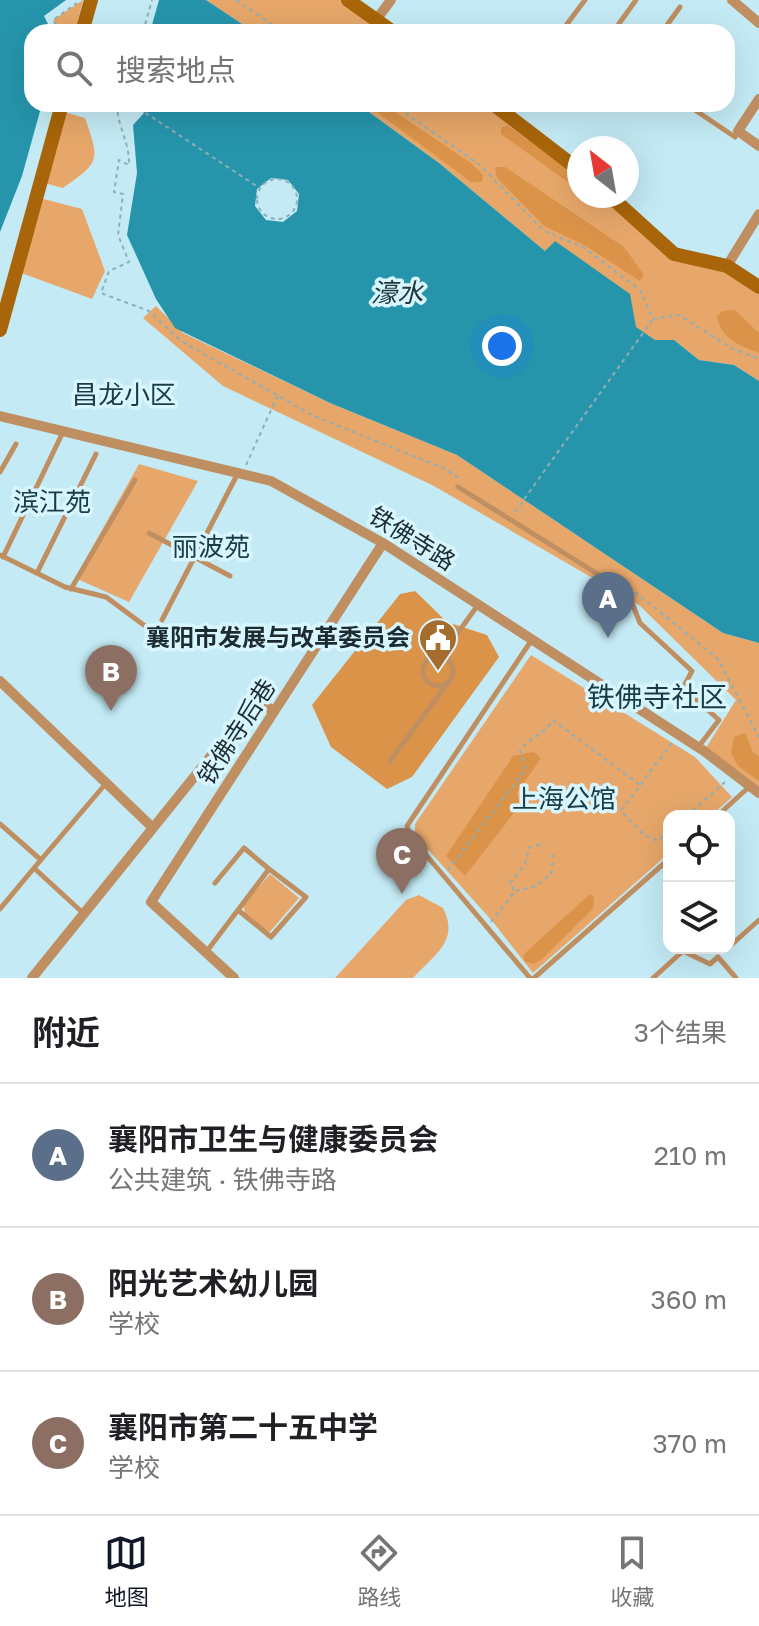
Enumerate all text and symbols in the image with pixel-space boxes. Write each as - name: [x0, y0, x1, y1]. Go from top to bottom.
- search box: [24, 24, 735, 112]
- icon: search: [52, 46, 96, 90]
- text: 搜索地点: [116, 52, 236, 88]
- north arrow: [567, 136, 639, 208]
- water label: 濠水: [371, 277, 424, 308]
- your location: [482, 326, 522, 366]
- district label: 昌龙小区: [72, 379, 176, 410]
- district label: 滨江苑: [13, 486, 91, 517]
- street label: 铁佛寺路: [364, 500, 461, 575]
- district label: 丽波苑: [172, 531, 250, 562]
- pin: A: [582, 572, 634, 638]
- public building icon: 襄阳市发展与改革委员会: [417, 617, 459, 672]
- place label: 襄阳市发展与改革委员会: [146, 622, 410, 651]
- pin: B: [85, 645, 137, 711]
- street label: 铁佛寺后巷: [191, 673, 281, 789]
- district label: 铁佛寺社区: [587, 680, 727, 713]
- district label: 上海公馆: [512, 783, 616, 814]
- map controls: [663, 810, 735, 954]
- button: locate: [663, 810, 735, 882]
- pin: C: [376, 828, 428, 894]
- button: layers: [663, 882, 735, 954]
- text: 附近: [32, 1012, 100, 1052]
- text: 3个结果: [634, 1017, 727, 1048]
- text: 襄阳市卫生与健康委员会: [108, 1121, 438, 1157]
- text: A: [49, 1140, 67, 1171]
- text: 210 m: [654, 1140, 727, 1171]
- text: 公共建筑 · 铁佛寺路: [108, 1164, 337, 1195]
- text: 阳光艺术幼儿园: [108, 1265, 318, 1301]
- text: B: [49, 1284, 67, 1315]
- text: 360 m: [650, 1284, 727, 1315]
- text: 学校: [108, 1308, 160, 1339]
- text: 襄阳市第二十五中学: [108, 1409, 378, 1445]
- text: C: [49, 1428, 67, 1459]
- text: 370 m: [652, 1428, 727, 1459]
- text: 学校: [108, 1452, 160, 1483]
- tab: 地图: [104, 1531, 149, 1611]
- tab: 路线: [357, 1531, 402, 1611]
- tab: 收藏: [610, 1531, 655, 1611]

